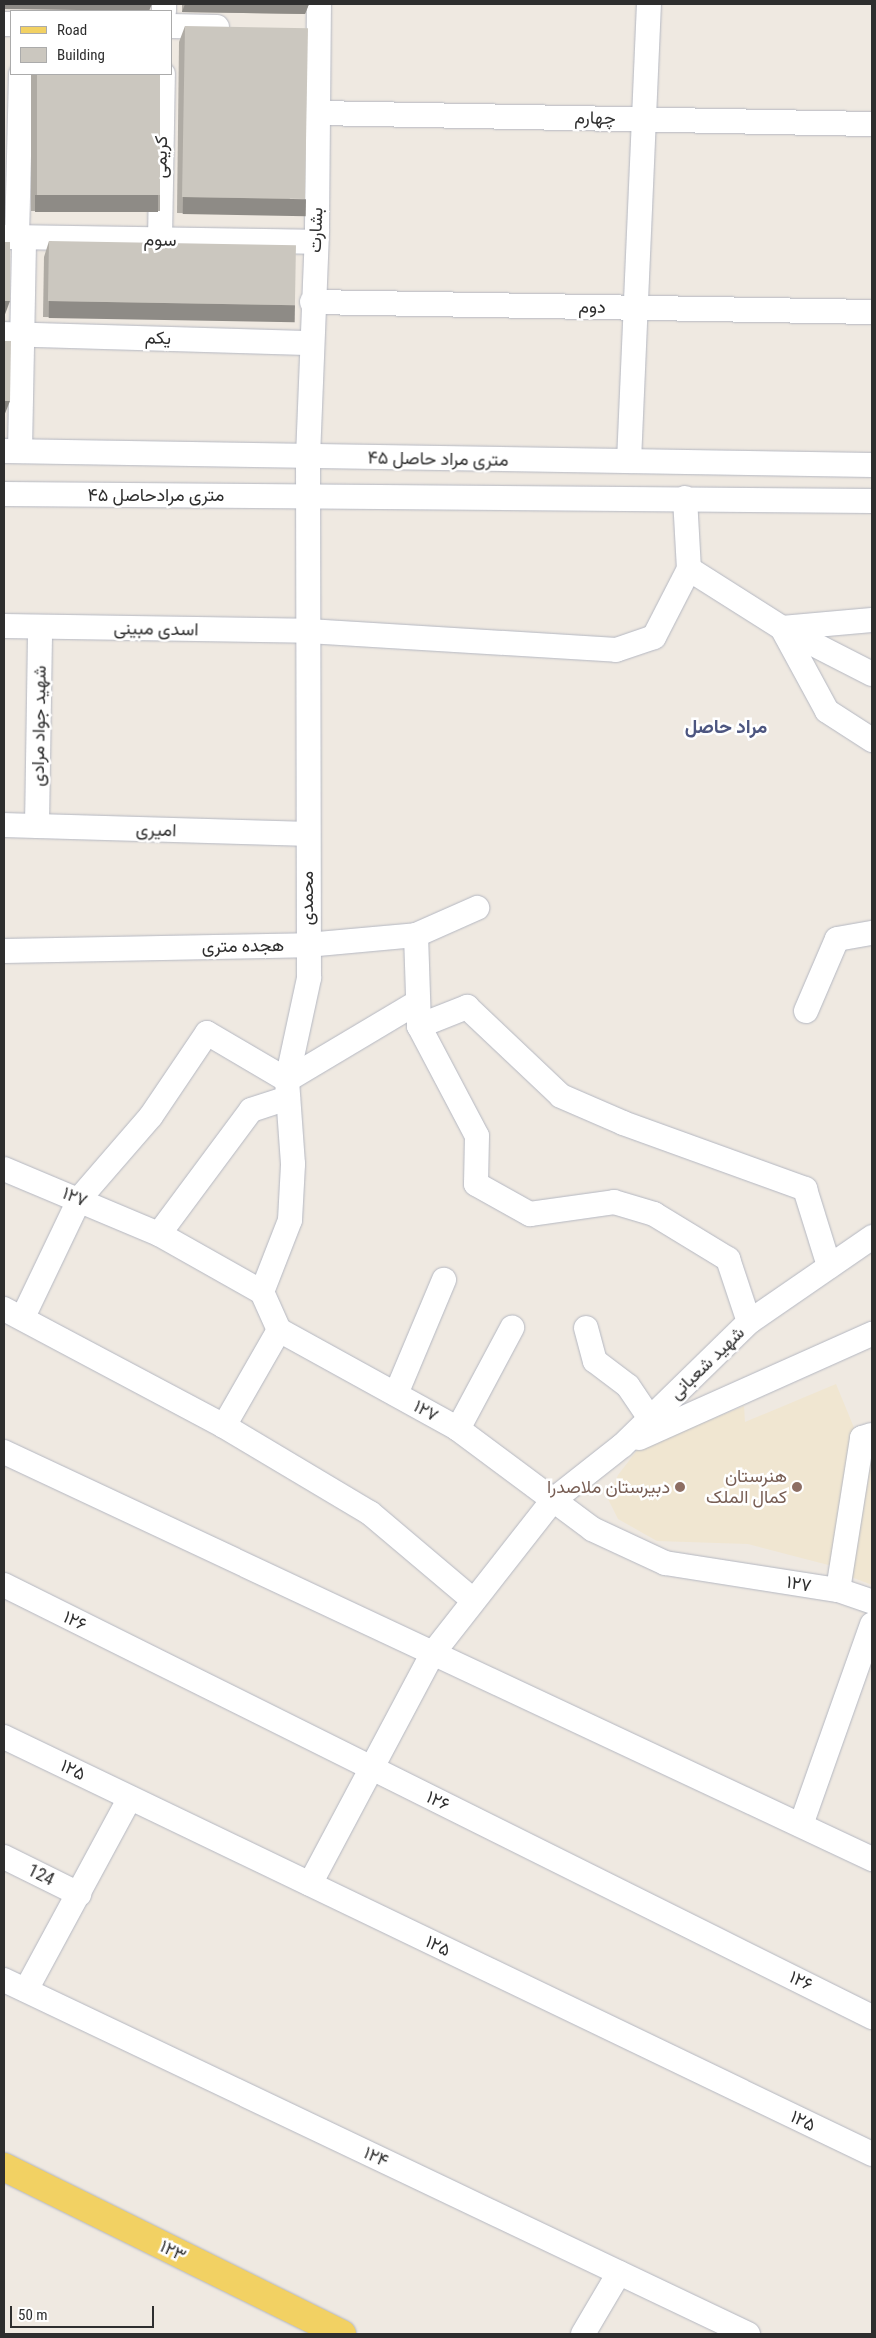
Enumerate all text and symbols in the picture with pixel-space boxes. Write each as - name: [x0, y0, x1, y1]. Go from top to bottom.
- legend: [10, 10, 172, 75]
- text: Road: [57, 21, 87, 39]
- text: Building: [57, 46, 105, 64]
- street label: چهارم: [574, 107, 616, 129]
- street label: کریمی: [150, 135, 172, 179]
- street label: بشارت: [304, 207, 328, 253]
- street label: سوم: [143, 229, 177, 251]
- street label: دوم: [578, 296, 606, 318]
- street label: یکم: [145, 327, 171, 349]
- street label: ۴۵ متری مراد حاصل: [367, 447, 509, 471]
- street label: ۴۵ متری مرادحاصل: [88, 484, 224, 506]
- street label: اسدی مبینی: [113, 617, 199, 641]
- street label: شهید جواد مرادی: [27, 665, 51, 787]
- district label: مراد حاصل: [685, 716, 767, 738]
- street label: امیری: [135, 818, 177, 842]
- street label: محمدی: [296, 871, 318, 925]
- street label: هجده متری: [202, 934, 284, 958]
- street label: ۱۲۷: [59, 1182, 91, 1212]
- street label: شهید شعبانی: [665, 1322, 749, 1404]
- street label: ۱۲۷: [410, 1395, 442, 1427]
- place label: هنرستان کمال الملک: [706, 1466, 787, 1508]
- place label: دبیرستان ملاصدرا: [547, 1476, 670, 1498]
- marker: دبیرستان ملاصدرا: [674, 1481, 686, 1493]
- marker: هنرستان کمال الملک: [791, 1481, 803, 1493]
- street label: ۱۲۷: [785, 1571, 813, 1597]
- street label: ۱۲۶: [60, 1606, 90, 1636]
- street label: ۱۲۵: [57, 1755, 89, 1785]
- street label: ۱۲۶: [423, 1786, 453, 1816]
- street label: 124: [24, 1859, 58, 1891]
- street label: ۱۲۵: [422, 1931, 454, 1961]
- street label: ۱۲۶: [786, 1966, 816, 1996]
- street label: ۱۲۵: [787, 2106, 819, 2136]
- street label: ۱۲۴: [360, 2142, 392, 2172]
- street label: ۱۲۳: [156, 2235, 190, 2267]
- scale bar: [12, 2296, 156, 2328]
- text: 50 m: [18, 2306, 48, 2324]

